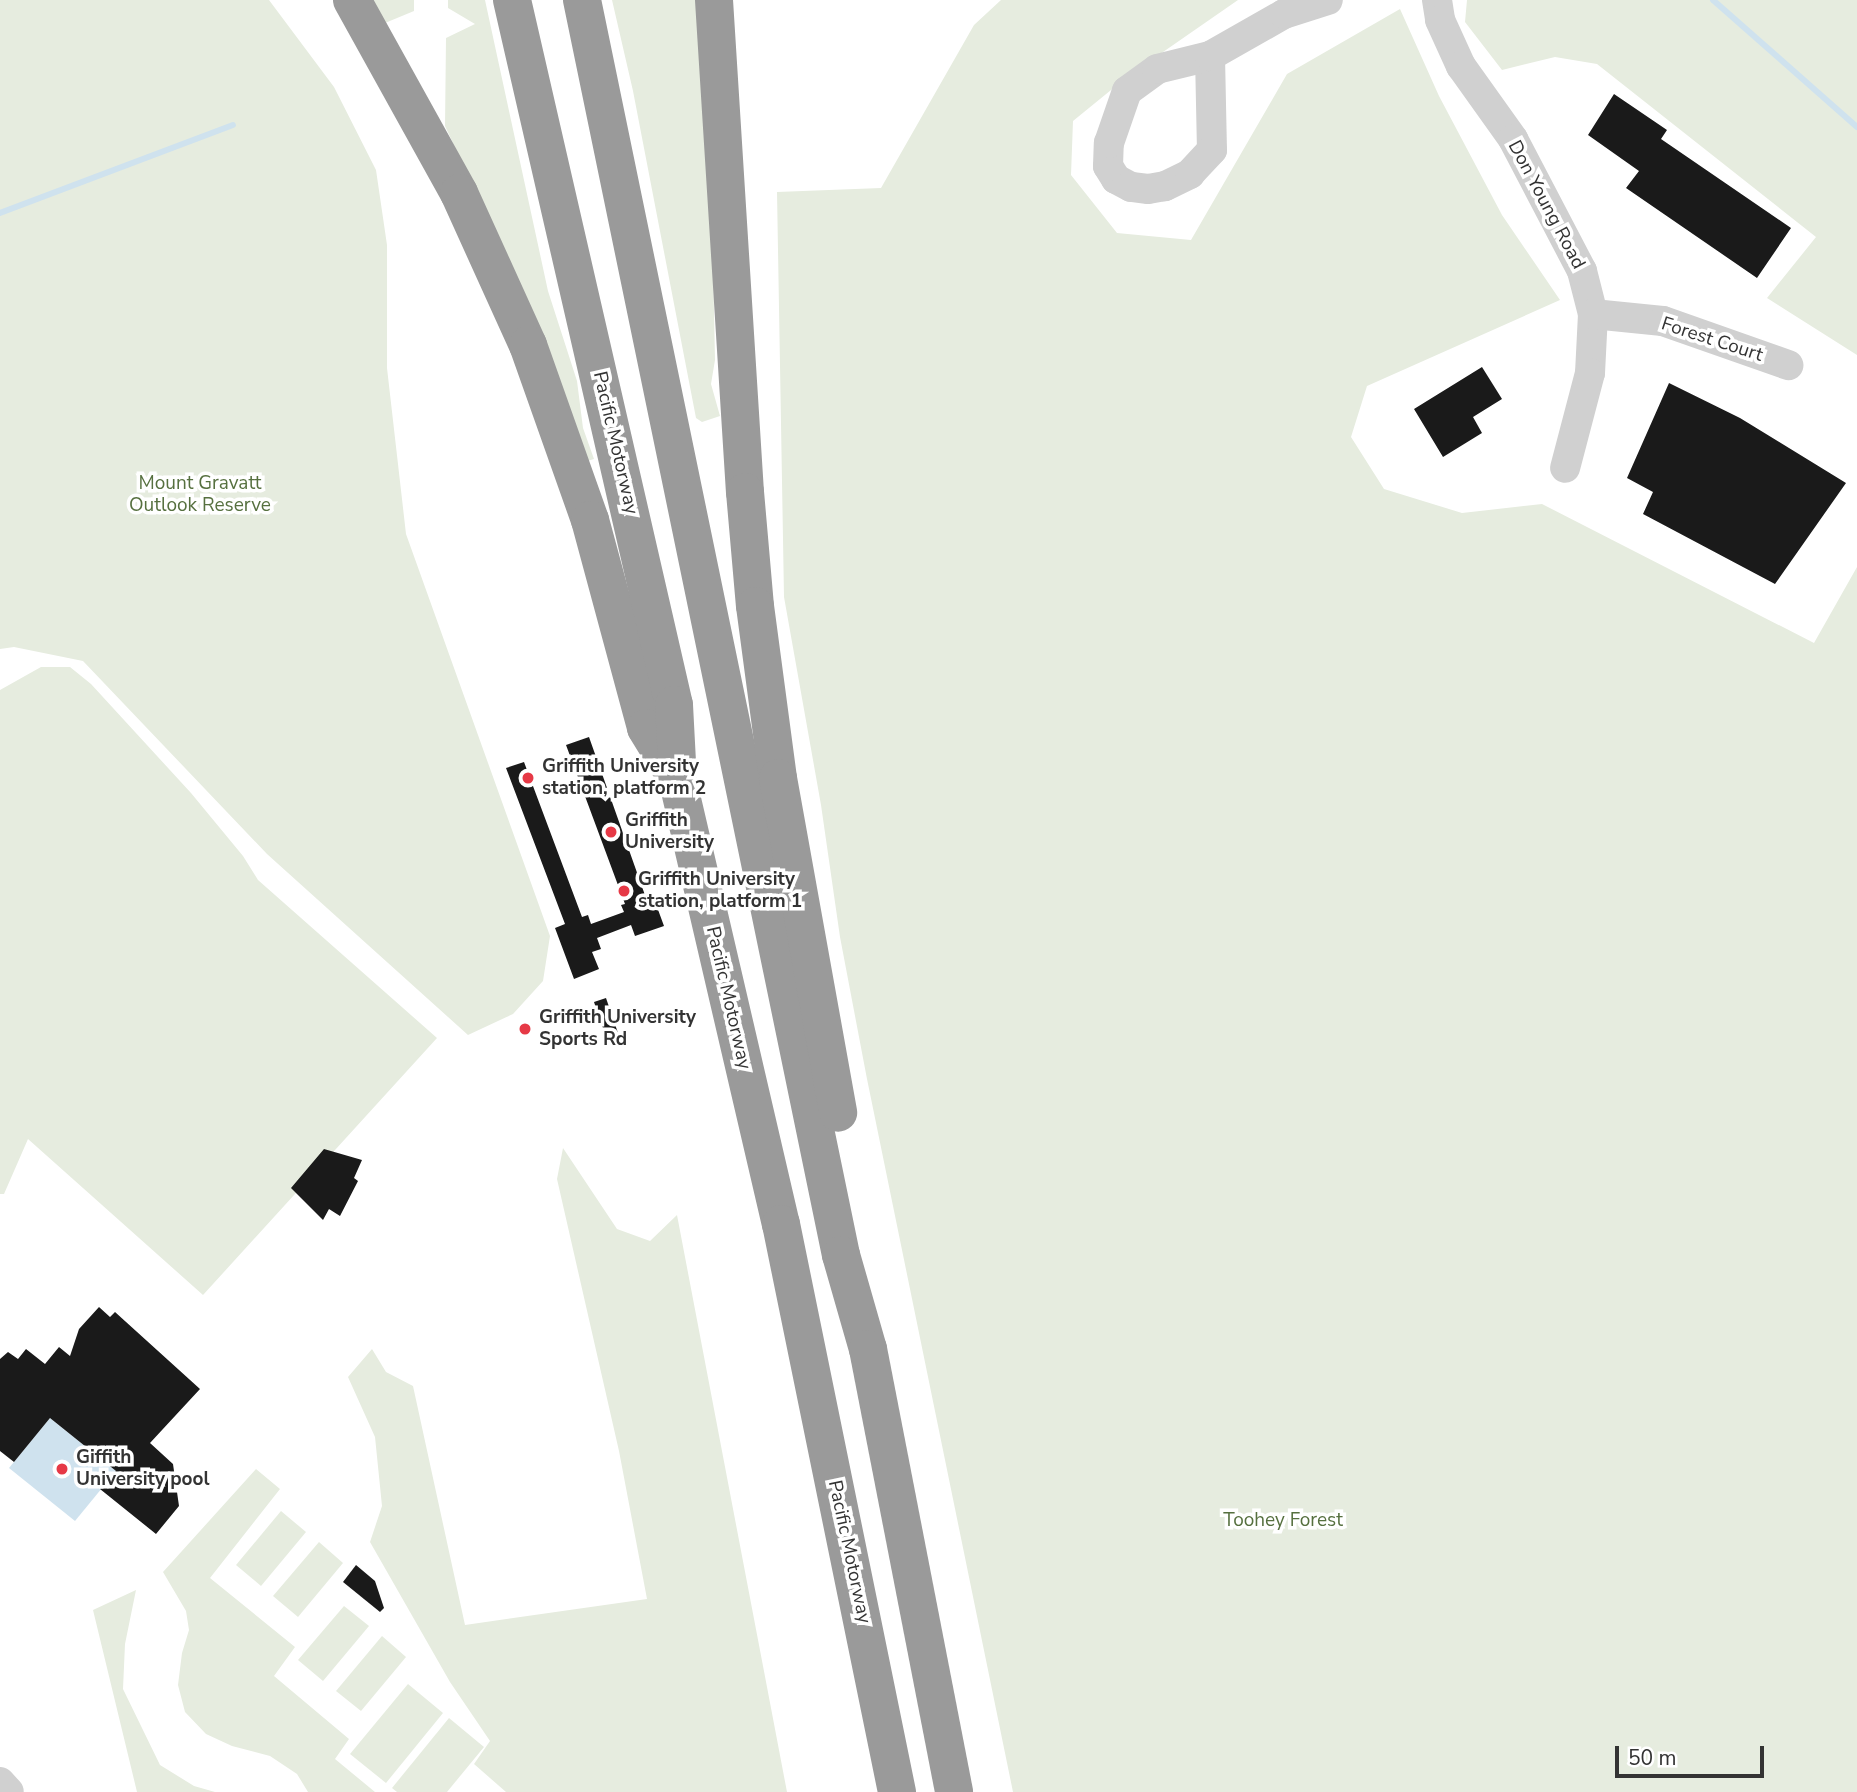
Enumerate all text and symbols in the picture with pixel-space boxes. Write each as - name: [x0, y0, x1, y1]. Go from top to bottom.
- street label: Don Young Road: [1503, 137, 1589, 273]
- street label: Forest Court: [1658, 313, 1766, 367]
- street label: Pacific Motorway: [587, 369, 643, 517]
- park label: Mount Gravatt Outlook Reserve: [129, 473, 271, 517]
- place label: Griffith University station, platform 2: [542, 756, 706, 800]
- marker: Griffith University station, platform 2: [520, 770, 536, 786]
- place label: Griffith University: [625, 810, 714, 854]
- marker: Griffith University: [603, 824, 619, 840]
- place label: Griffith University station, platform 1: [638, 869, 802, 913]
- marker: Griffith University station, platform 1: [616, 883, 632, 899]
- street label: Pacific Motorway: [700, 924, 756, 1072]
- place label: Griffith University Sports Rd: [539, 1007, 696, 1051]
- marker: Griffith University Sports Rd: [517, 1021, 533, 1037]
- place label: Giffith University pool: [76, 1447, 209, 1491]
- marker: Giffith University pool: [54, 1461, 70, 1477]
- street label: Pacific Motorway: [823, 1478, 875, 1626]
- park label: Toohey Forest: [1223, 1510, 1343, 1532]
- scale bar: [1619, 1732, 1768, 1776]
- text: 50 m: [1628, 1744, 1677, 1772]

